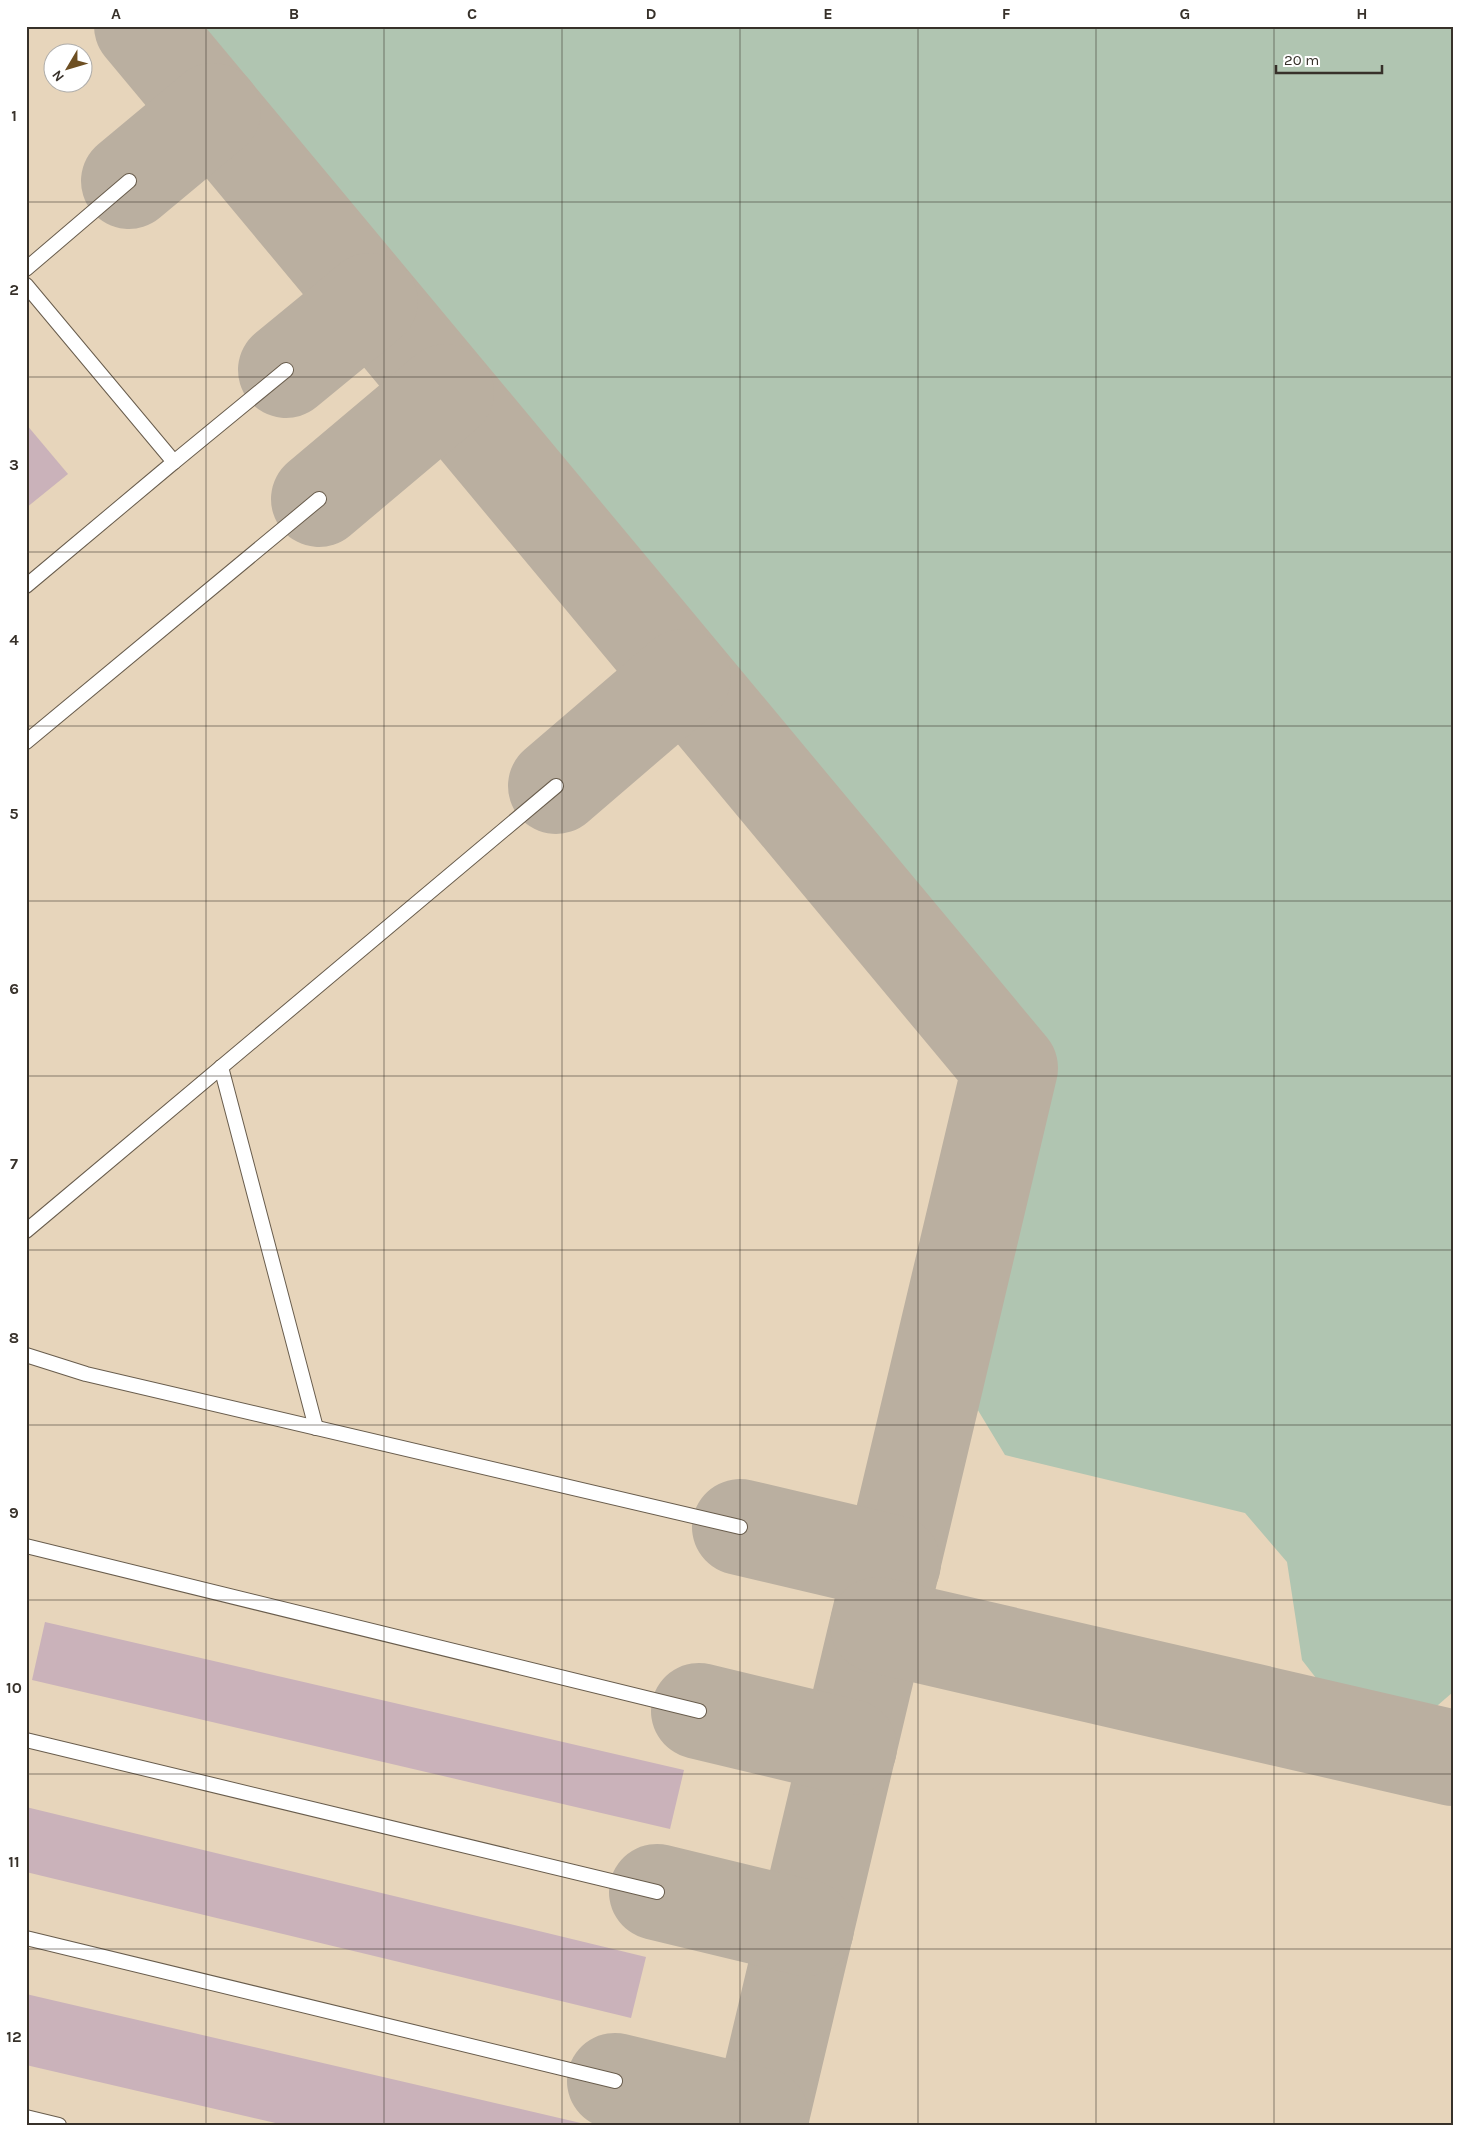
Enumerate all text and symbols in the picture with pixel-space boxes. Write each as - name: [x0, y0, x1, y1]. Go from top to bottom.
- text: A: [111, 4, 121, 23]
- text: B: [289, 4, 299, 23]
- text: C: [467, 4, 477, 23]
- text: D: [646, 4, 657, 23]
- text: E: [823, 4, 833, 23]
- text: F: [1002, 4, 1011, 23]
- text: G: [1180, 4, 1190, 23]
- text: H: [1356, 4, 1368, 23]
- north arrow: [42, 42, 92, 92]
- scale bar: [1276, 42, 1383, 74]
- text: 20 m: [1284, 51, 1319, 69]
- text: N: [48, 67, 68, 85]
- text: 1: [11, 106, 17, 125]
- text: 2: [9, 280, 19, 299]
- text: 3: [9, 455, 19, 474]
- text: 4: [9, 630, 19, 649]
- text: 5: [9, 804, 19, 823]
- text: 6: [9, 979, 19, 998]
- text: 7: [10, 1154, 18, 1173]
- text: 8: [9, 1328, 19, 1347]
- text: 9: [9, 1503, 19, 1522]
- text: 10: [6, 1678, 22, 1697]
- text: 11: [8, 1852, 20, 1871]
- text: 12: [6, 2027, 22, 2046]

